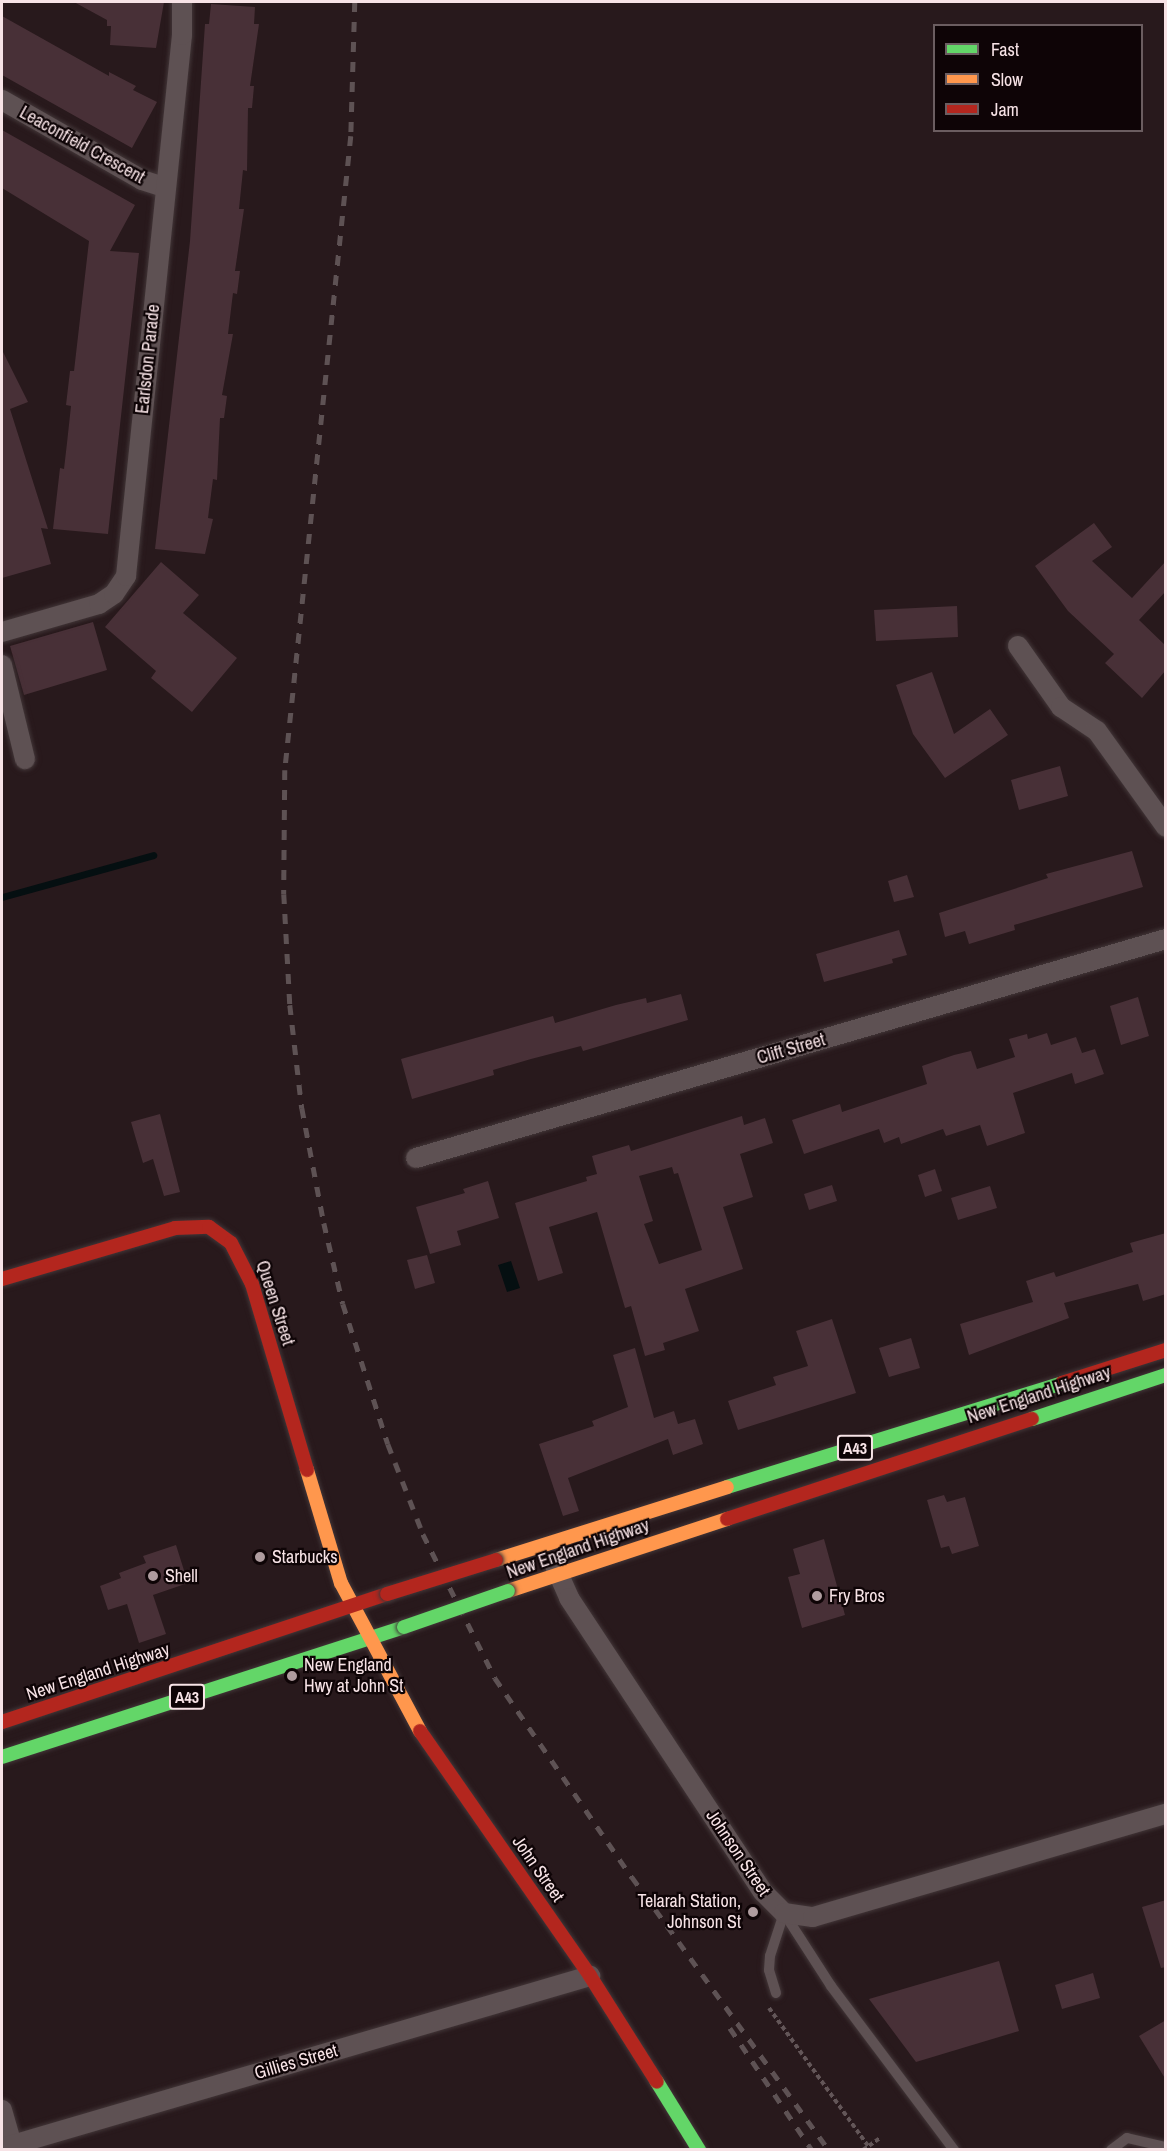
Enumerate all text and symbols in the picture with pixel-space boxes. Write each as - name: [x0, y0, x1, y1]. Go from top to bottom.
- legend: [933, 24, 1143, 132]
- text: Fast: [991, 37, 1019, 62]
- text: Slow: [991, 67, 1023, 92]
- text: Jam: [991, 97, 1019, 122]
- street label: Leaconfield Crescent: [16, 102, 148, 188]
- street label: Earlsdon Parade: [132, 303, 164, 415]
- street label: Clift Street: [755, 1029, 827, 1069]
- street label: Queen Street: [251, 1258, 299, 1348]
- street label: New England Highway: [965, 1362, 1113, 1428]
- road number: A43: [836, 1435, 874, 1461]
- street label: New England Highway: [504, 1514, 652, 1584]
- place label: Starbucks: [272, 1546, 338, 1568]
- marker: Starbucks: [253, 1550, 267, 1564]
- place label: Shell: [165, 1565, 198, 1587]
- marker: Shell: [146, 1569, 160, 1583]
- place label: Fry Bros: [829, 1585, 885, 1607]
- marker: Fry Bros: [810, 1589, 824, 1603]
- street label: New England Highway: [24, 1639, 172, 1705]
- place label: New England Hwy at John St: [304, 1655, 403, 1698]
- marker: New England Hwy at John St: [285, 1669, 299, 1683]
- road number: A43: [168, 1684, 207, 1710]
- street label: Johnson Street: [701, 1806, 775, 1900]
- street label: John Street: [508, 1832, 568, 1906]
- place label: Telarah Station, Johnson St: [638, 1891, 741, 1934]
- marker: Telarah Station, Johnson St: [746, 1905, 760, 1919]
- street label: Gillies Street: [252, 2040, 340, 2084]

